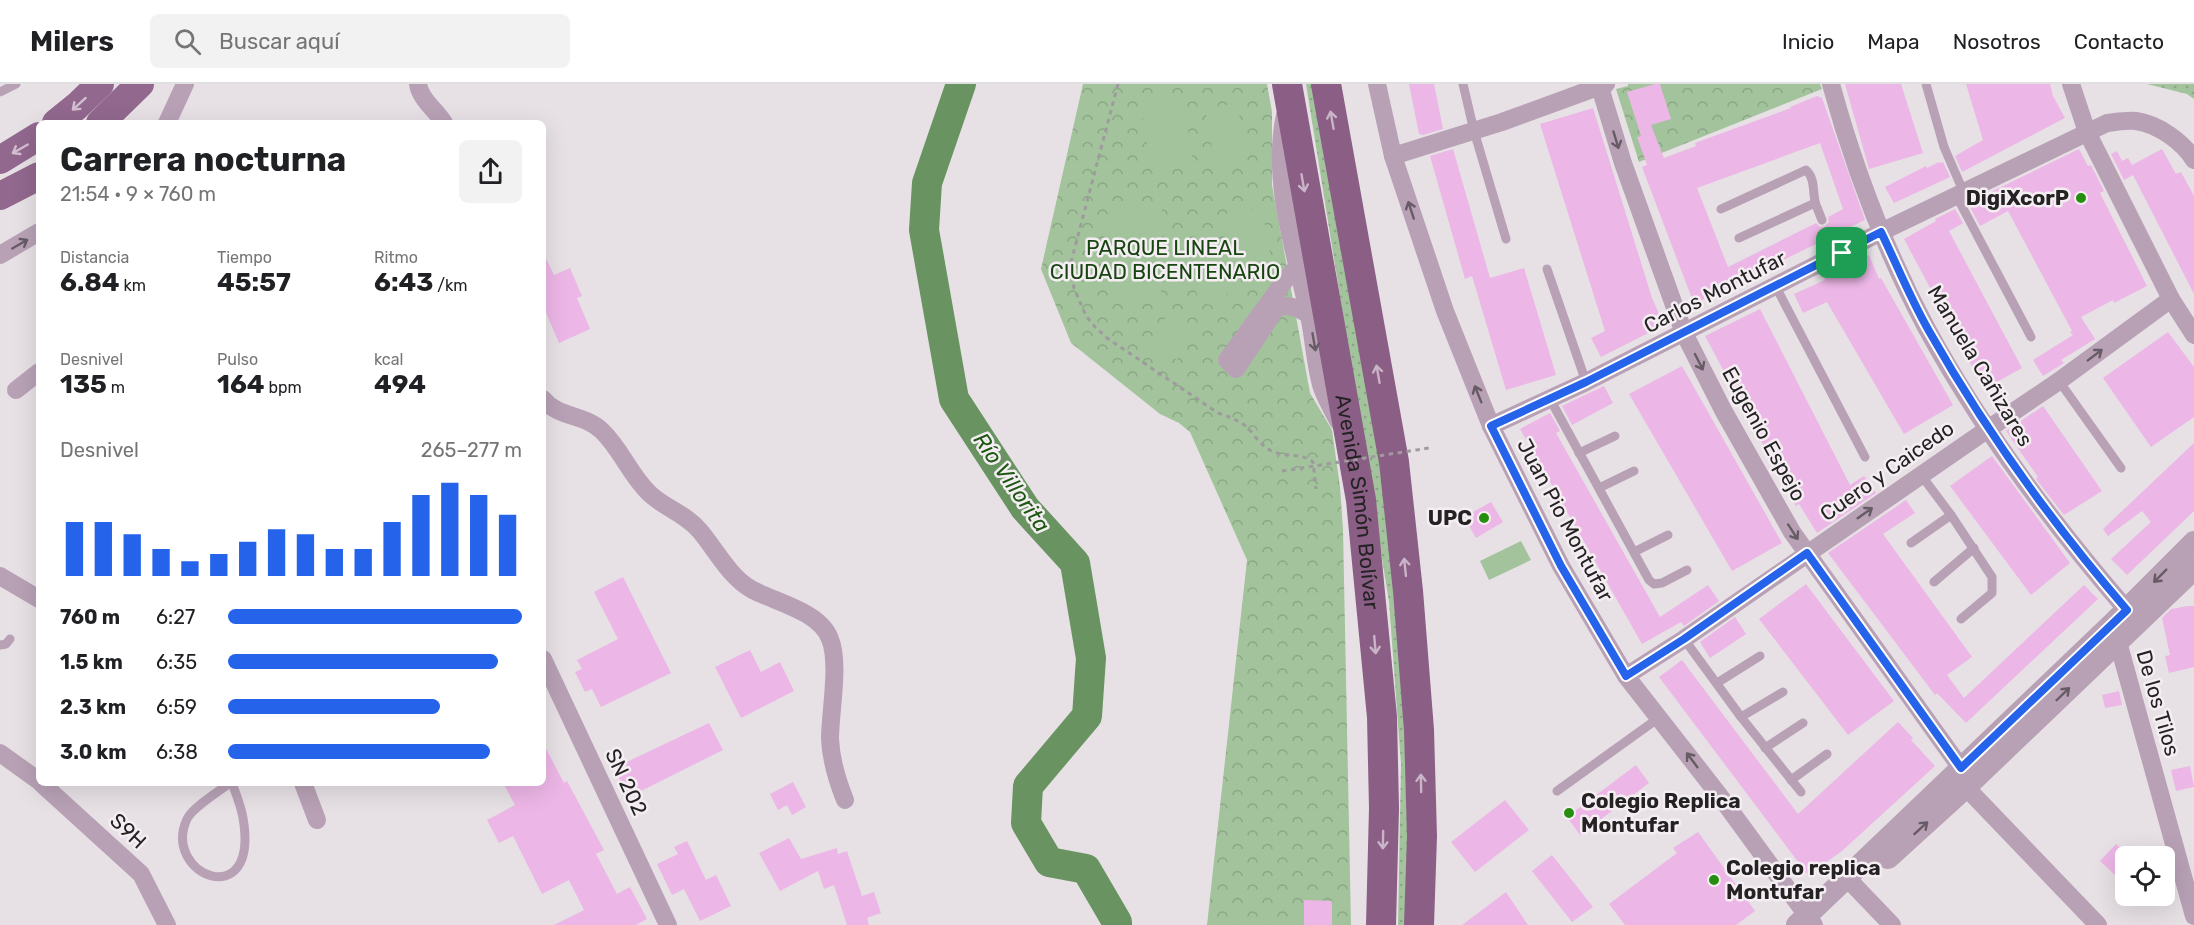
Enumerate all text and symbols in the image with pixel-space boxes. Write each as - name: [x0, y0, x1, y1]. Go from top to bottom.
- search box: [150, 14, 570, 68]
- text: Milers: [30, 25, 114, 58]
- icon: search: [171, 25, 204, 58]
- text: Buscar aquí: [219, 28, 340, 55]
- text: Inicio: [1782, 29, 1834, 54]
- text: Mapa: [1867, 29, 1920, 54]
- text: Nosotros: [1953, 29, 2041, 54]
- text: Contacto: [2074, 29, 2164, 54]
- one-way arrow: [71, 97, 86, 111]
- one-way arrow: [1326, 111, 1337, 131]
- one-way arrow: [1611, 130, 1622, 149]
- text: Carrera nocturna: [60, 140, 346, 179]
- button: share: [459, 140, 522, 203]
- one-way arrow: [12, 143, 29, 155]
- one-way arrow: [1298, 173, 1309, 192]
- text: 21:54 · 9 × 760 m: [60, 182, 216, 206]
- place label: DigiXcorP: [1966, 185, 2069, 210]
- marker: DigiXcorP: [2074, 191, 2088, 205]
- one-way arrow: [1405, 201, 1416, 220]
- pin: [1816, 227, 1867, 278]
- park label: PARQUE LINEAL CIUDAD BICENTENARIO: [1050, 235, 1280, 284]
- icon: arrive: [1825, 236, 1858, 269]
- one-way arrow: [11, 238, 28, 250]
- street label: Carlos Montufar: [1639, 245, 1790, 338]
- text: Distancia: [60, 248, 129, 267]
- text: Tiempo: [217, 248, 272, 267]
- text: Ritmo: [374, 248, 418, 267]
- text: 6.84: [60, 267, 120, 298]
- text: 45:57: [217, 267, 291, 298]
- text: 6:43: [374, 267, 433, 298]
- text: km: [120, 276, 146, 295]
- text: /km: [433, 276, 468, 295]
- street label: Manuela Cañizares: [1923, 281, 2038, 451]
- one-way arrow: [1309, 332, 1320, 351]
- one-way arrow: [2087, 349, 2103, 362]
- text: Desnivel: [60, 350, 123, 369]
- text: Pulso: [217, 350, 258, 369]
- text: kcal: [374, 350, 403, 369]
- one-way arrow: [1694, 352, 1705, 370]
- street label: Eugenio Espejo: [1717, 362, 1812, 505]
- one-way arrow: [1372, 365, 1383, 385]
- text: 135: [60, 369, 107, 400]
- text: 164: [217, 369, 265, 400]
- text: 494: [374, 369, 426, 400]
- text: m: [107, 378, 125, 397]
- text: bpm: [265, 378, 302, 397]
- one-way arrow: [1472, 385, 1483, 403]
- street label: Avenida Simón Bolívar: [1330, 392, 1385, 611]
- street label: Cuero y Caicedo: [1815, 415, 1958, 526]
- water label: Río Villorita: [967, 427, 1056, 537]
- street label: Juan Pio Montufar: [1512, 434, 1619, 605]
- text: Desnivel: [60, 438, 139, 462]
- text: 265–277 m: [421, 438, 522, 462]
- place label: UPC: [1428, 505, 1472, 530]
- one-way arrow: [1856, 507, 1873, 519]
- marker: UPC: [1477, 511, 1491, 525]
- one-way arrow: [1787, 524, 1799, 540]
- one-way arrow: [1400, 558, 1411, 578]
- one-way arrow: [2153, 569, 2168, 583]
- text: 760 m: [60, 605, 120, 629]
- text: 6:27: [156, 605, 195, 629]
- one-way arrow: [1370, 635, 1381, 655]
- street label: De los Tilos: [2131, 647, 2186, 759]
- text: 1.5 km: [60, 650, 123, 674]
- text: 6:35: [156, 650, 197, 674]
- one-way arrow: [2056, 687, 2071, 701]
- text: 2.3 km: [60, 695, 126, 719]
- text: 6:59: [156, 695, 197, 719]
- text: 3.0 km: [60, 740, 127, 764]
- text: 6:38: [156, 740, 198, 764]
- street label: SN 202: [600, 744, 653, 819]
- one-way arrow: [1686, 752, 1698, 768]
- one-way arrow: [1415, 773, 1426, 793]
- place label: Colegio Replica Montufar: [1581, 788, 1741, 837]
- marker: Colegio Replica Montufar: [1562, 806, 1576, 820]
- street label: S9H: [105, 808, 152, 854]
- one-way arrow: [1914, 821, 1929, 835]
- one-way arrow: [1377, 829, 1389, 849]
- map controls: [2115, 846, 2175, 906]
- button: locate: [2115, 846, 2175, 906]
- place label: Colegio replica Montufar: [1726, 855, 1881, 904]
- marker: Colegio replica Montufar: [1707, 873, 1721, 887]

